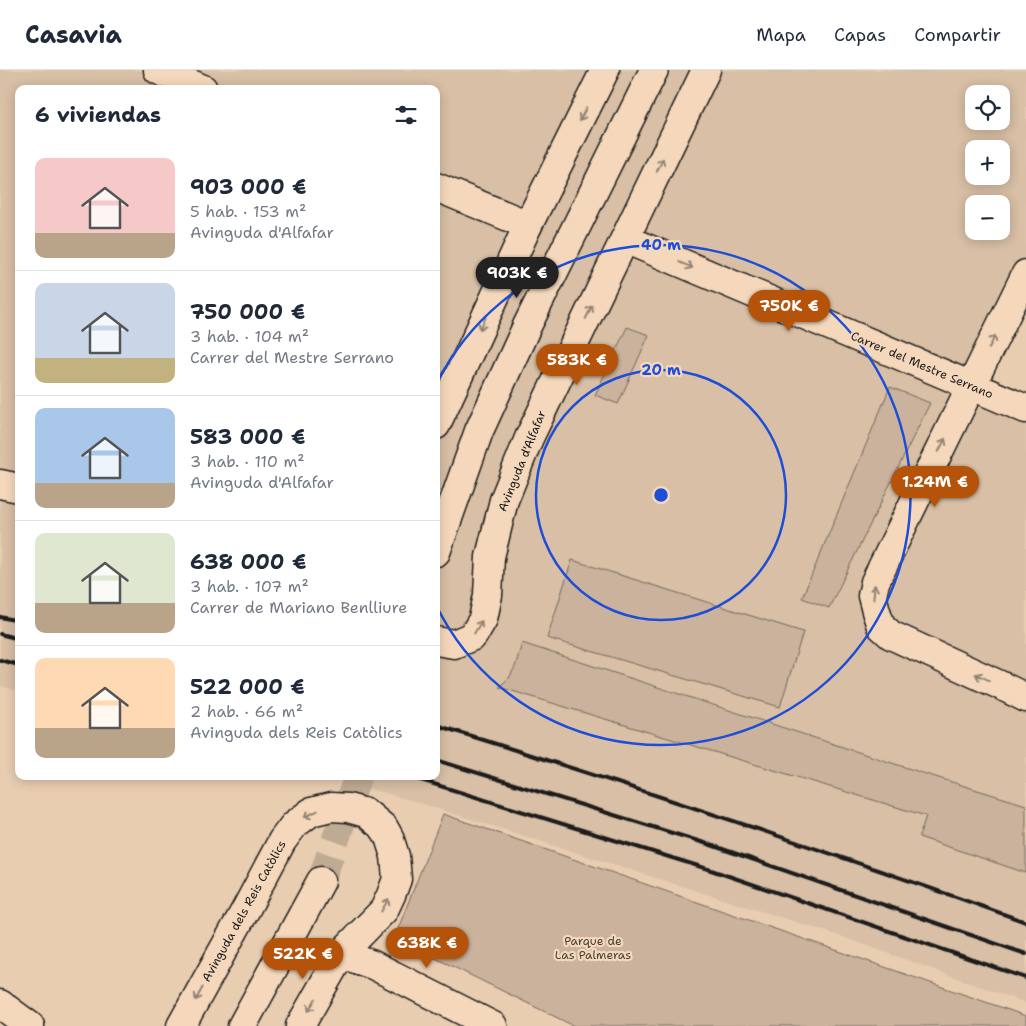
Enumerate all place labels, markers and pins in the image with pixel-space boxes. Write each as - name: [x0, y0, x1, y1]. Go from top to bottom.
- pin: 903K €: [476, 256, 558, 299]
- pin: 750K €: [748, 290, 830, 332]
- pin: 583K €: [536, 344, 618, 386]
- pin: 1.24M €: [889, 466, 981, 508]
- centre of rings: [652, 486, 670, 504]
- pin: 638K €: [386, 926, 468, 969]
- pin: 522K €: [262, 938, 344, 980]

